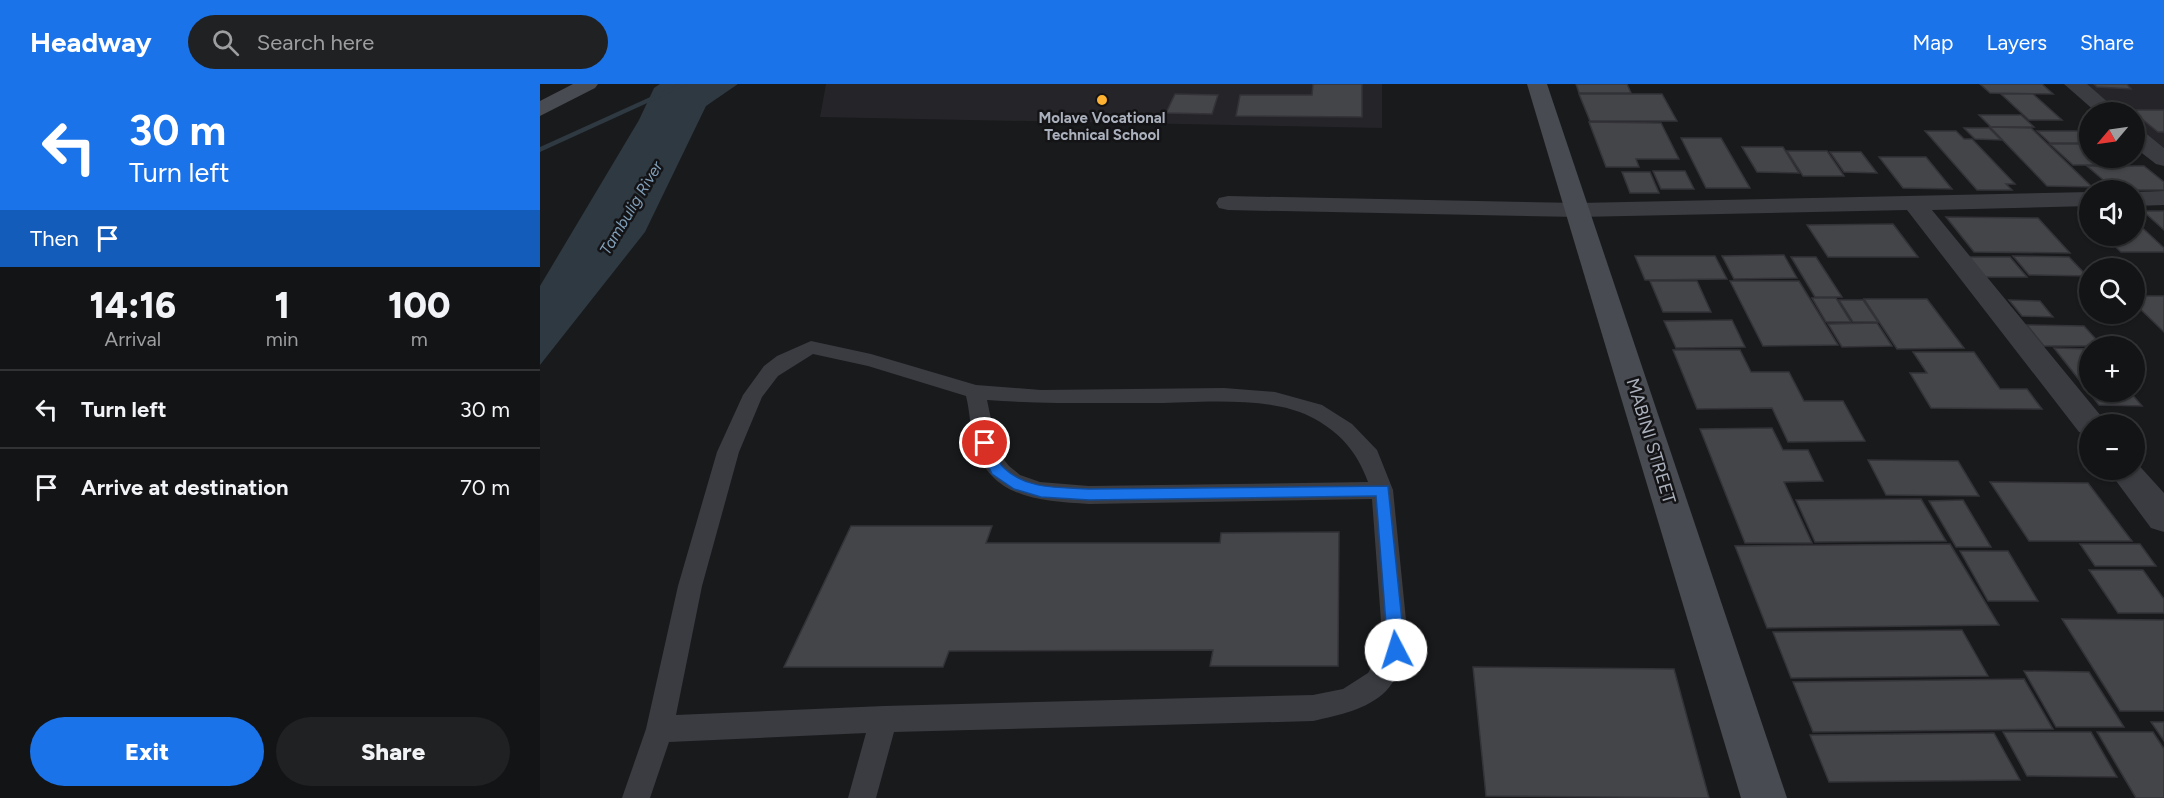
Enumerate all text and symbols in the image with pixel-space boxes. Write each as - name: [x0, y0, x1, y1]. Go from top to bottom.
- search box: [188, 15, 608, 69]
- text: Headway: [30, 25, 152, 59]
- icon: search: [209, 26, 242, 59]
- text: Search here: [257, 29, 374, 56]
- text: Map: [1913, 30, 1953, 55]
- text: Layers: [1986, 30, 2047, 55]
- text: Share: [2080, 30, 2134, 55]
- marker: Molave Vocational Technical School: [1095, 93, 1109, 107]
- north arrow: [2079, 102, 2145, 168]
- map controls: [2079, 102, 2145, 480]
- text: 30 m: [129, 105, 226, 156]
- icon: left: [30, 108, 108, 186]
- place label: Molave Vocational Technical School: [1038, 109, 1166, 144]
- text: Turn left: [129, 156, 229, 189]
- water label: Tambulig River: [596, 157, 667, 258]
- button: sound: [2079, 180, 2145, 246]
- icon: arrive: [91, 222, 124, 255]
- text: Then: [30, 225, 79, 252]
- button: search: [2079, 258, 2145, 324]
- text: 14:16: [90, 284, 176, 327]
- text: 1: [274, 284, 290, 327]
- text: 100: [388, 284, 450, 327]
- text: Arrival: [105, 327, 161, 351]
- text: min: [266, 327, 298, 351]
- text: m: [411, 327, 428, 351]
- button: +: [2079, 336, 2145, 402]
- street label: MABINI STREET: [1621, 376, 1681, 506]
- icon: left: [30, 393, 63, 426]
- text: Turn left: [81, 396, 167, 423]
- text: 30 m: [460, 396, 510, 423]
- button: −: [2079, 414, 2145, 480]
- pin: [959, 417, 1010, 468]
- icon: arrive: [968, 426, 1001, 459]
- icon: arrive: [30, 471, 63, 504]
- text: Arrive at destination: [81, 474, 289, 501]
- text: 70 m: [460, 474, 510, 501]
- position arrow: [1364, 618, 1428, 682]
- button: Exit: [30, 717, 264, 786]
- button: Share: [276, 717, 510, 786]

